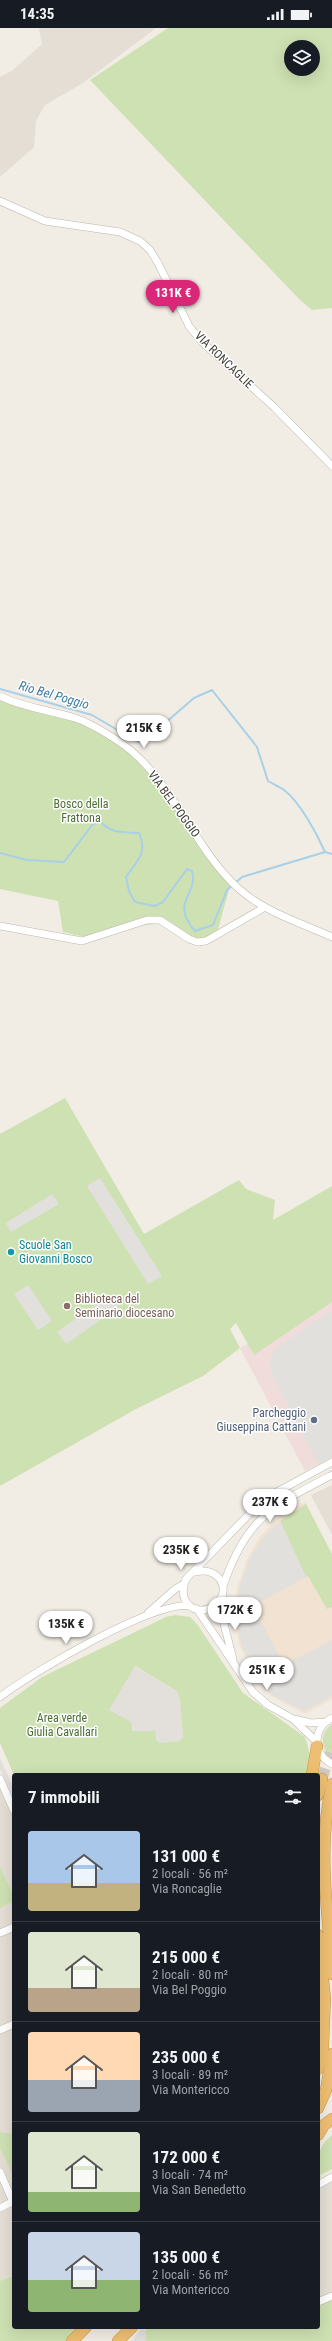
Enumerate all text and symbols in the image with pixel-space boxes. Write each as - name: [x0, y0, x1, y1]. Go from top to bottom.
- text: 14:35: [20, 5, 54, 23]
- map controls: [284, 40, 320, 76]
- button: layers: [284, 40, 320, 76]
- pin: 131K €: [140, 280, 206, 314]
- text: 131K €: [155, 285, 191, 300]
- street label: VIA RONCAGLIE: [192, 329, 256, 391]
- water label: Rio Bel Poggio: [17, 678, 91, 712]
- pin: 215K €: [111, 715, 177, 749]
- text: 215K €: [126, 720, 162, 735]
- street label: VIA BEL POGGIO: [145, 768, 203, 840]
- park label: Bosco della Frattona: [53, 797, 109, 825]
- place label: Scuole San Giovanni Bosco: [19, 1238, 92, 1266]
- marker: Scuole San Giovanni Bosco: [6, 1247, 16, 1257]
- place label: Biblioteca del Seminario diocesano: [75, 1292, 174, 1320]
- marker: Biblioteca del Seminario diocesano: [62, 1301, 72, 1311]
- place label: Parcheggio Giuseppina Cattani: [216, 1406, 306, 1434]
- marker: Parcheggio Giuseppina Cattani: [309, 1415, 319, 1425]
- pin: 237K €: [237, 1489, 303, 1523]
- text: 237K €: [252, 1494, 288, 1509]
- pin: 235K €: [148, 1537, 214, 1571]
- text: 235K €: [163, 1542, 199, 1557]
- pin: 172K €: [202, 1597, 268, 1631]
- text: 172K €: [217, 1602, 253, 1617]
- pin: 135K €: [33, 1611, 99, 1645]
- text: 135K €: [48, 1616, 84, 1631]
- pin: 251K €: [234, 1657, 300, 1691]
- text: 251K €: [249, 1662, 285, 1677]
- park label: Area verde Giulia Cavallari: [27, 1711, 97, 1739]
- icon: filters: [282, 1786, 304, 1808]
- text: 7 immobili: [28, 1787, 100, 1807]
- text: 131 000 €: [152, 1846, 220, 1866]
- icon: home: [60, 1847, 108, 1895]
- text: 2 locali · 56 m²: [152, 1866, 228, 1881]
- text: Via Roncaglie: [152, 1881, 222, 1896]
- text: 215 000 €: [152, 1947, 220, 1967]
- icon: home: [60, 1948, 108, 1996]
- text: 2 locali · 80 m²: [152, 1967, 228, 1982]
- text: Via Bel Poggio: [152, 1982, 227, 1997]
- text: 235 000 €: [152, 2047, 220, 2067]
- icon: home: [60, 2048, 108, 2096]
- text: 3 locali · 89 m²: [152, 2067, 228, 2082]
- text: Via Montericco: [152, 2082, 230, 2097]
- text: 172 000 €: [152, 2147, 220, 2167]
- icon: home: [60, 2148, 108, 2196]
- text: 3 locali · 74 m²: [152, 2167, 228, 2182]
- text: Via San Benedetto: [152, 2182, 246, 2197]
- text: 135 000 €: [152, 2247, 220, 2267]
- icon: home: [60, 2248, 108, 2296]
- text: 2 locali · 56 m²: [152, 2267, 228, 2282]
- text: Via Montericco: [152, 2282, 230, 2297]

